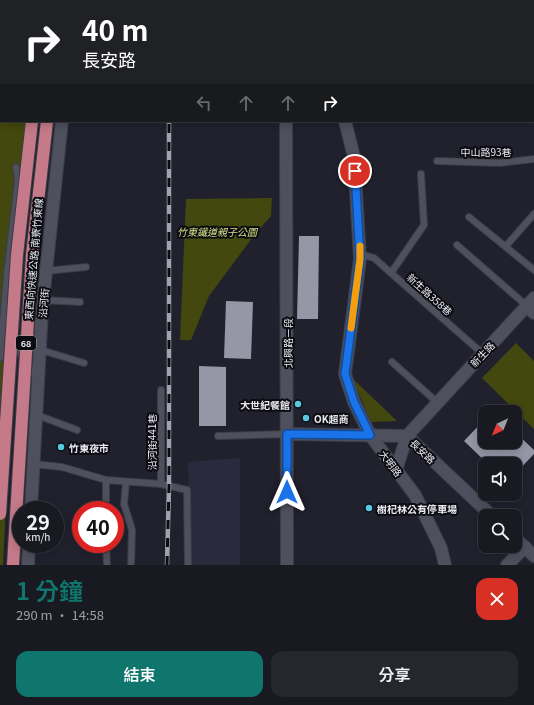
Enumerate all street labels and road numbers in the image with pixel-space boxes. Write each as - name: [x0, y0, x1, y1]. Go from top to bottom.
- street label: 中山路93巷: [460, 144, 512, 159]
- street label: 東西向快速公路 南寮竹東線: [20, 197, 46, 321]
- street label: 新生路358巷: [404, 269, 456, 319]
- street label: 沿河街: [34, 287, 52, 319]
- street label: 北興路ㄧ段: [280, 318, 295, 368]
- road number: 68: [16, 336, 36, 350]
- street label: 新生路: [466, 338, 498, 370]
- street label: 沿河街441巷: [144, 414, 159, 470]
- street label: 長安路: [407, 435, 439, 467]
- street label: 大明路: [376, 447, 406, 479]

